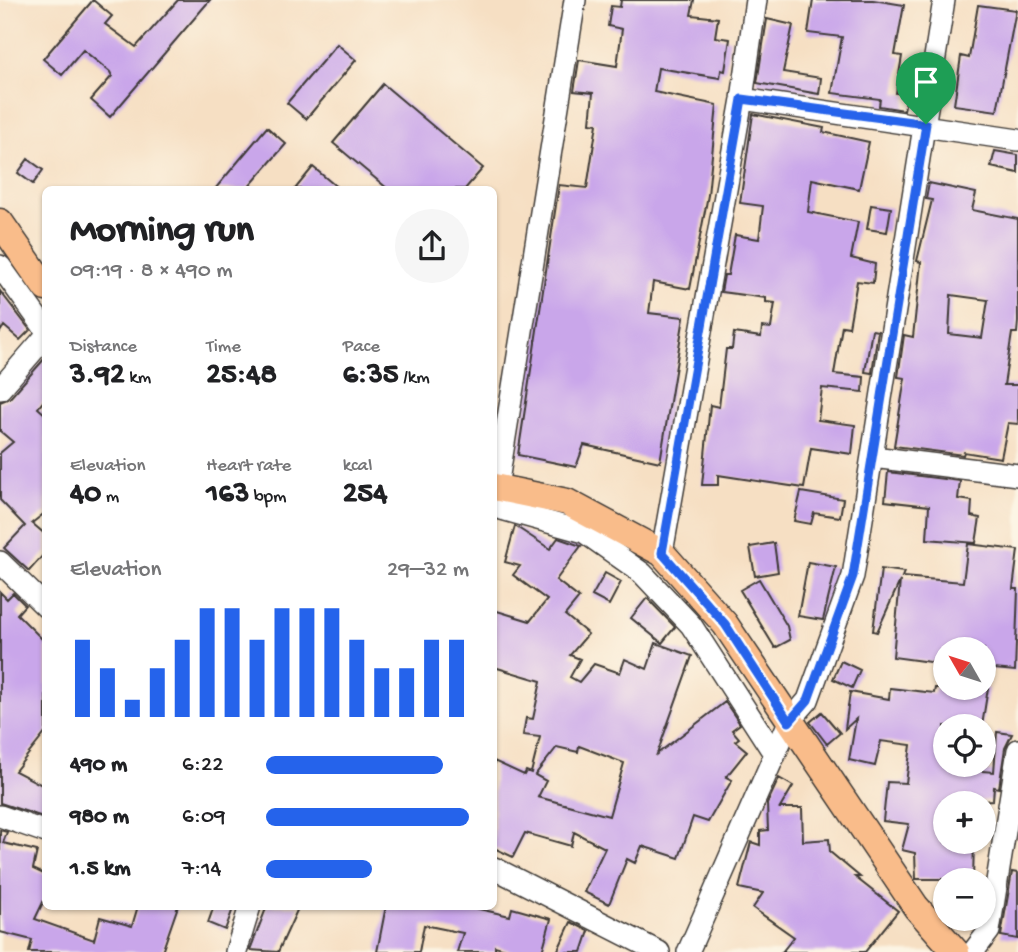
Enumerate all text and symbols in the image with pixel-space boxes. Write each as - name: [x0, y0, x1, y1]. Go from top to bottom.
- pin: [896, 52, 956, 124]
- icon: arrive: [907, 63, 945, 101]
- button: share: [395, 209, 469, 283]
- text: Morning run: [70, 210, 254, 254]
- text: 09:19 · 8 × 490 m: [70, 258, 233, 285]
- text: Distance: [70, 336, 137, 359]
- text: Time: [206, 336, 241, 359]
- text: Pace: [343, 336, 380, 359]
- text: 3.92: [70, 359, 125, 394]
- text: 25:48: [206, 359, 277, 394]
- text: 6:35: [343, 359, 399, 394]
- text: km: [125, 367, 151, 390]
- text: /km: [399, 367, 430, 390]
- text: Elevation: [70, 455, 146, 478]
- text: Heart rate: [206, 455, 291, 478]
- text: kcal: [343, 455, 372, 478]
- text: 40: [70, 478, 101, 513]
- text: 163: [206, 478, 249, 513]
- text: 254: [343, 478, 387, 513]
- text: m: [101, 486, 119, 509]
- text: bpm: [249, 486, 287, 509]
- text: Elevation: [70, 557, 161, 584]
- text: 29–32 m: [387, 557, 469, 584]
- north arrow: [933, 637, 996, 700]
- map controls: [933, 637, 996, 931]
- button: locate: [933, 714, 996, 777]
- text: 490 m: [70, 752, 127, 779]
- text: 6:22: [182, 752, 223, 779]
- button: +: [933, 791, 996, 854]
- text: 980 m: [70, 804, 129, 831]
- text: 6:09: [182, 804, 225, 831]
- text: 1.5 km: [70, 856, 131, 883]
- text: 7:14: [182, 856, 221, 883]
- button: −: [933, 868, 996, 931]

